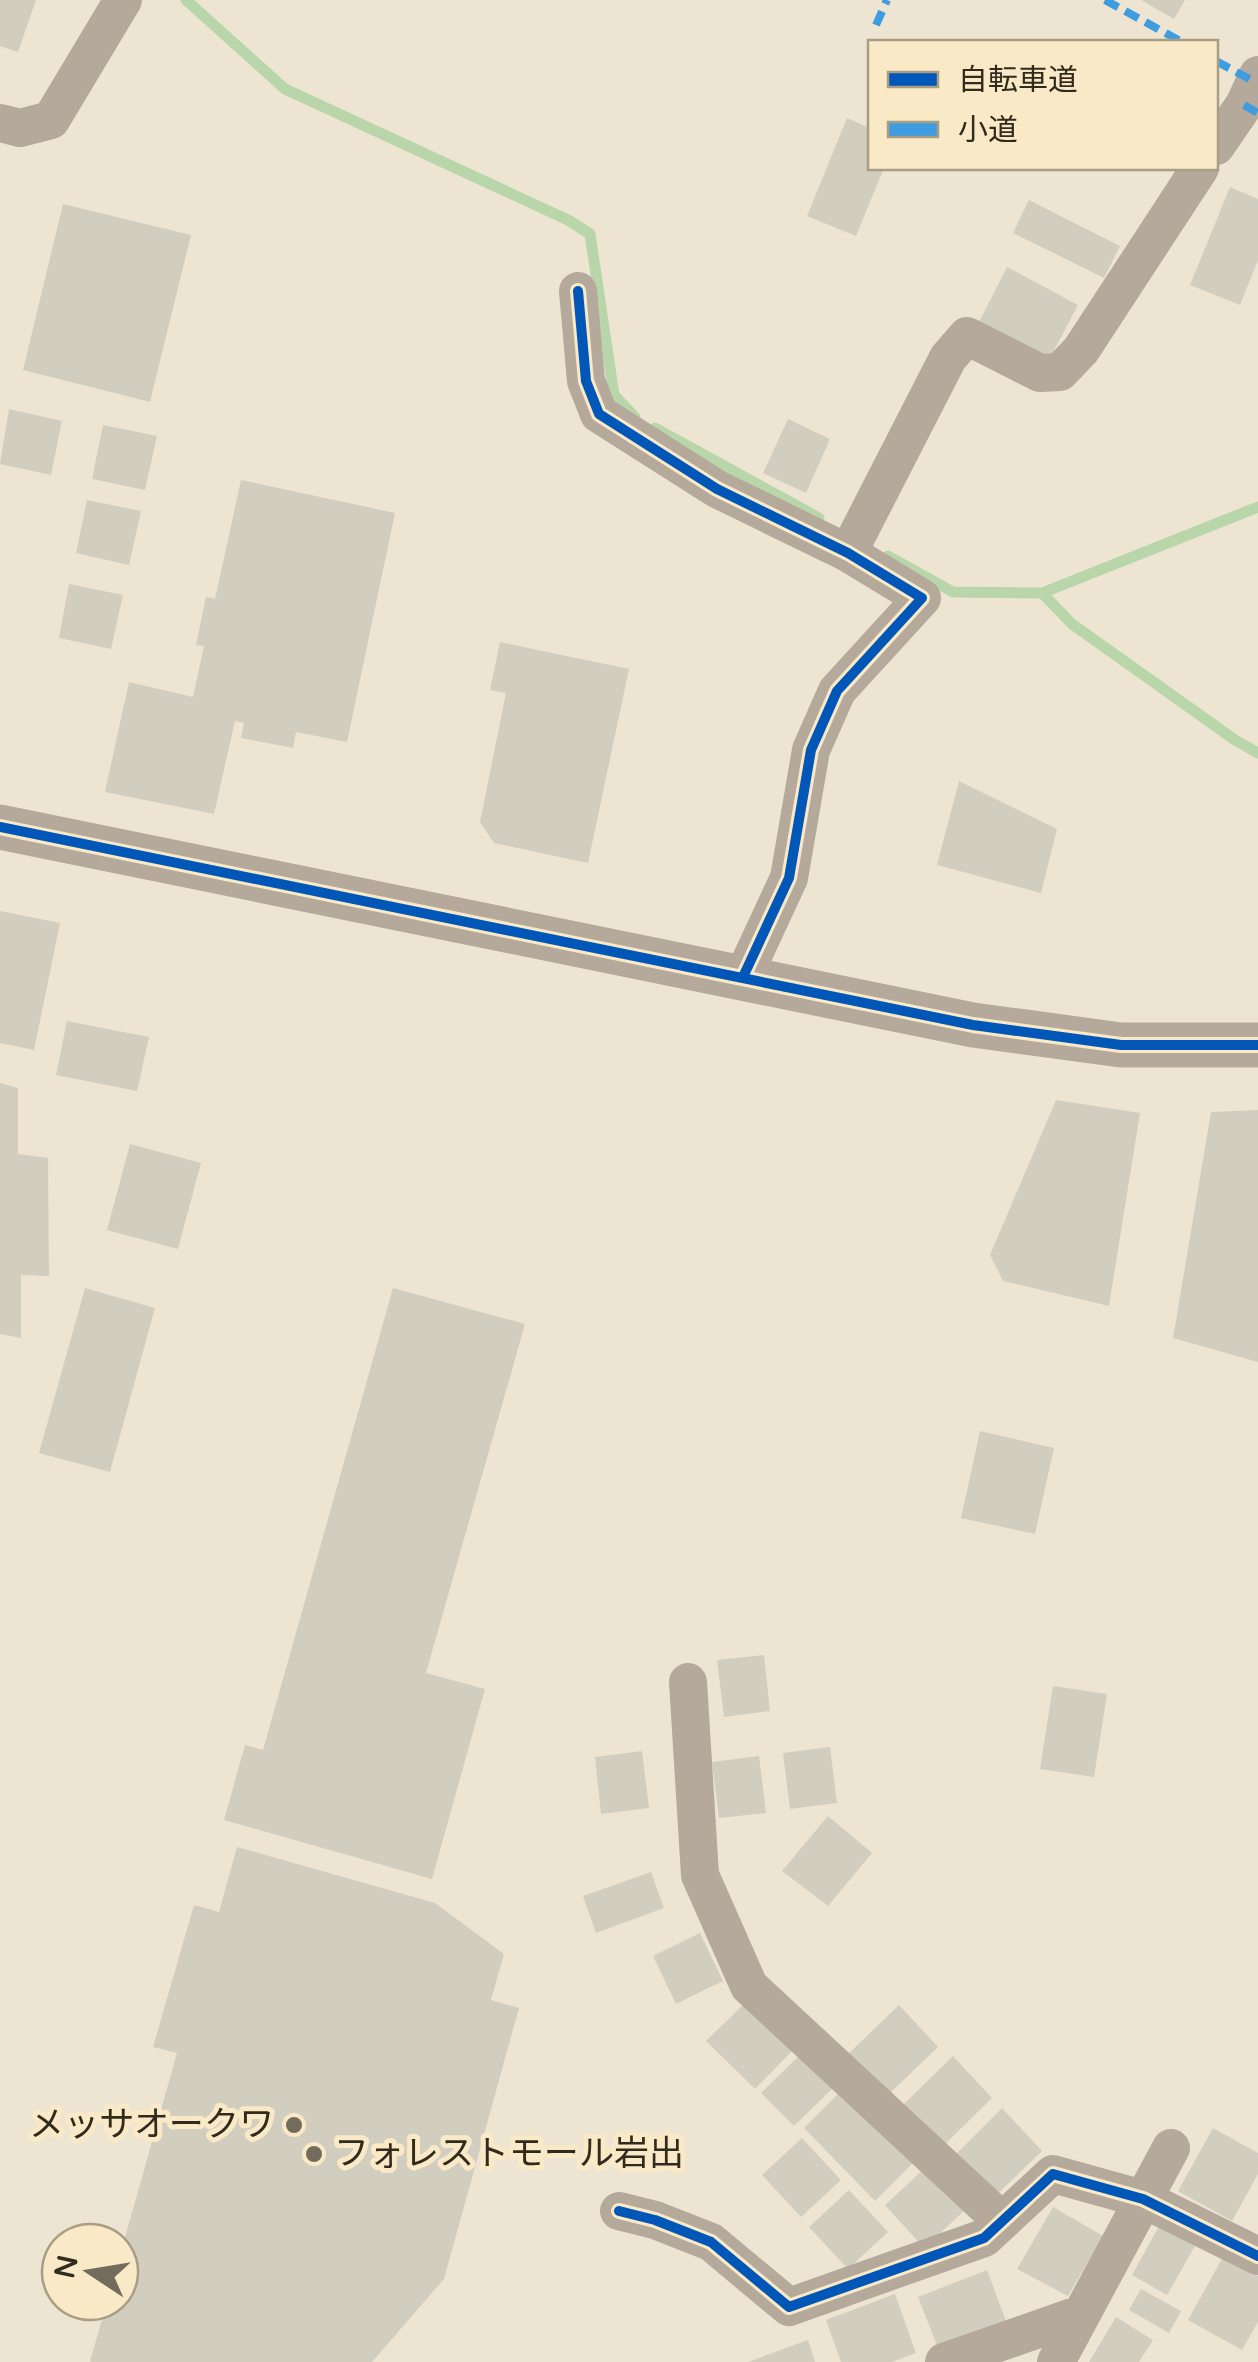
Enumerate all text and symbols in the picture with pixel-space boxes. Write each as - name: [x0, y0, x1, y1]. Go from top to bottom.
- legend: [868, 40, 1218, 170]
- text: 自転車道: [958, 62, 1078, 99]
- text: 小道: [958, 112, 1018, 149]
- place label: メッサオークワ: [29, 2104, 274, 2146]
- marker: メッサオークワ: [283, 2114, 305, 2136]
- place label: フォレストモール岩出: [334, 2133, 684, 2175]
- marker: フォレストモール岩出: [303, 2143, 325, 2165]
- north arrow: [40, 2222, 140, 2322]
- text: N: [48, 2252, 85, 2282]

